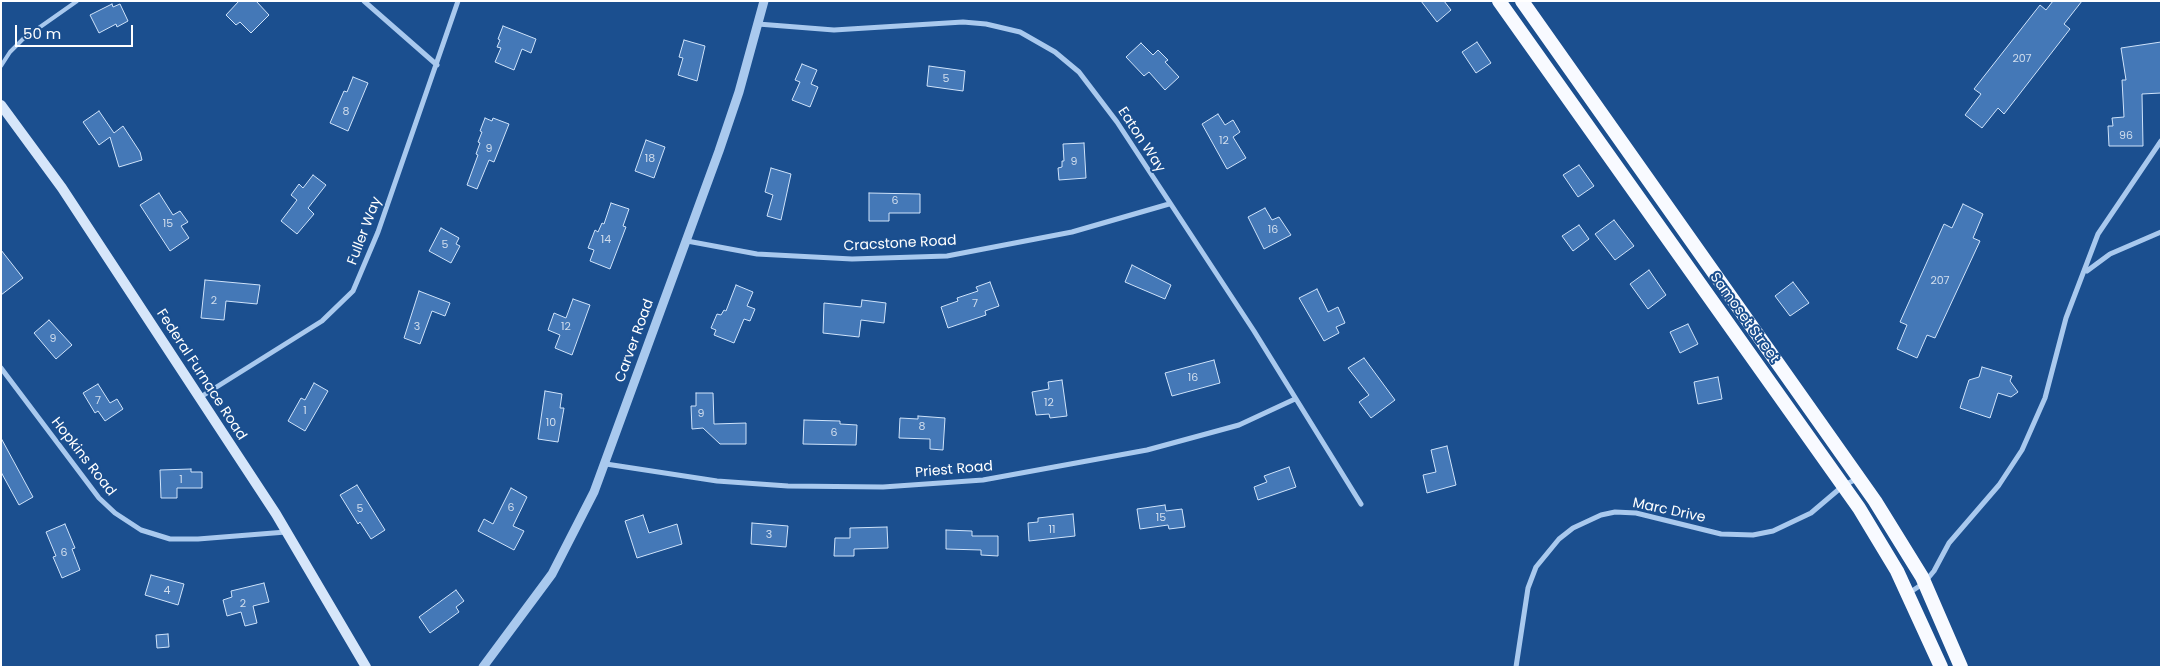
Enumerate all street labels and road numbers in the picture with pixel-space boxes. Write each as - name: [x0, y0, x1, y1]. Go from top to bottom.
- street label: Eaton Way: [1114, 104, 1168, 176]
- street label: Fuller Way: [344, 195, 386, 267]
- street label: Cracstone Road: [843, 233, 957, 255]
- street label: Samoset Street: [1706, 270, 1782, 366]
- street label: Carver Road: [612, 297, 658, 385]
- street label: Federal Furnace Road: [152, 306, 250, 444]
- street label: Hopkins Road: [47, 414, 119, 500]
- street label: Priest Road: [914, 458, 994, 482]
- street label: Marc Drive: [1631, 495, 1707, 527]

